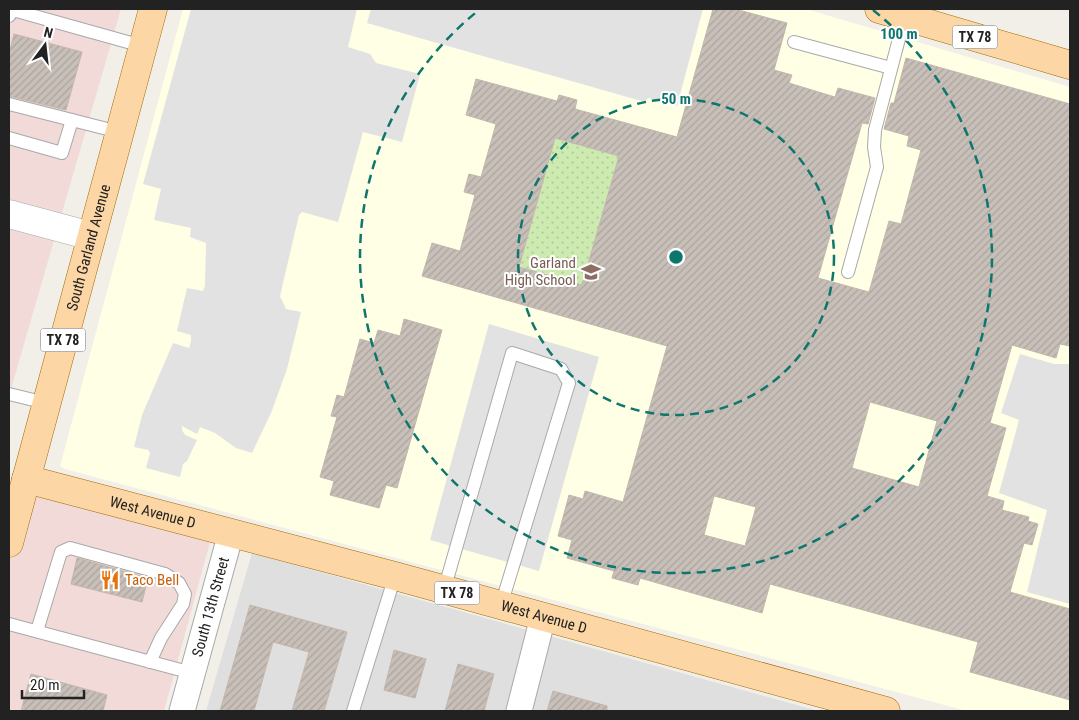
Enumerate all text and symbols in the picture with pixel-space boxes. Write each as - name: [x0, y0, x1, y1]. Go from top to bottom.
- north arrow: [20, 20, 70, 70]
- text: N: [42, 24, 55, 41]
- text: 100 m: [880, 25, 918, 43]
- road number: TX 78: [952, 26, 998, 48]
- text: 50 m: [661, 90, 691, 108]
- street label: South Garland Avenue: [63, 182, 114, 313]
- centre of rings: [667, 248, 685, 266]
- place label: Garland High School: [505, 254, 576, 289]
- school or university icon: Garland High School: [580, 261, 602, 283]
- road number: TX 78: [40, 328, 86, 352]
- street label: West Avenue D: [108, 492, 198, 532]
- street label: South 13th Street: [188, 555, 233, 659]
- restaurant icon: Taco Bell: [99, 569, 121, 591]
- place label: Taco Bell: [125, 571, 179, 589]
- road number: TX 78: [434, 582, 480, 604]
- street label: West Avenue D: [499, 597, 589, 637]
- scale bar: [22, 668, 85, 700]
- text: 20 m: [30, 676, 60, 694]

